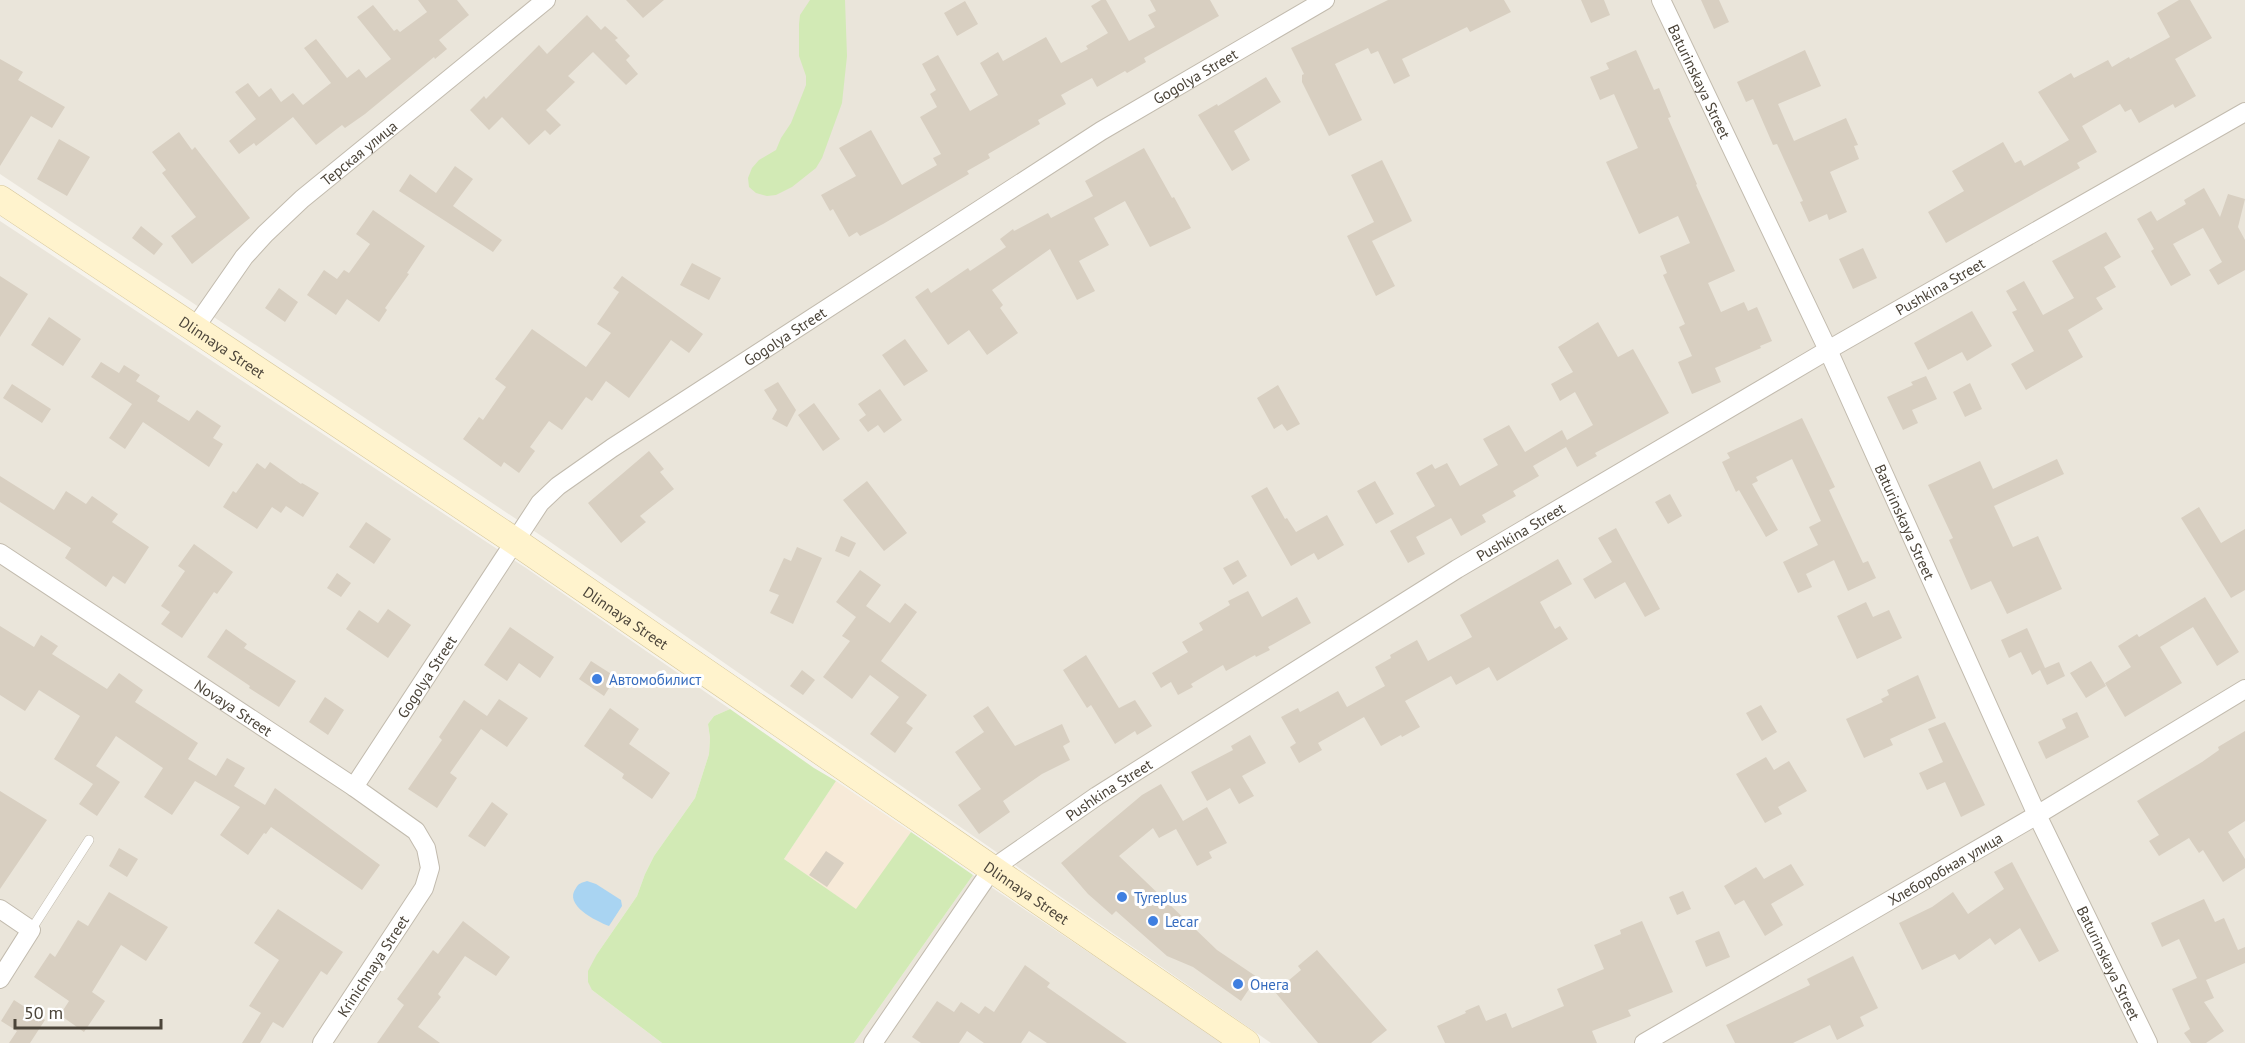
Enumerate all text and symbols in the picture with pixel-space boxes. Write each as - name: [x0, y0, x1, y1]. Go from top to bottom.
- street label: Baturinskaya Street: [1664, 21, 1735, 142]
- street label: Gogolya Street: [1149, 44, 1241, 108]
- street label: Терская улица: [317, 116, 401, 189]
- street label: Pushkina Street: [1892, 253, 1988, 319]
- street label: Gogolya Street: [740, 302, 829, 370]
- street label: Dlinnaya Street: [176, 312, 269, 382]
- street label: Baturinskaya Street: [1871, 461, 1939, 582]
- street label: Pushkina Street: [1473, 498, 1568, 565]
- street label: Dlinnaya Street: [580, 582, 672, 653]
- street label: Gogolya Street: [392, 632, 460, 721]
- place label: Автомобилист: [609, 670, 701, 689]
- marker: Автомобилист: [590, 672, 604, 686]
- street label: Novaya Street: [191, 675, 276, 740]
- street label: Pushkina Street: [1062, 754, 1156, 825]
- street label: Хлеборобная улица: [1884, 828, 2006, 909]
- street label: Dlinnaya Street: [981, 857, 1073, 928]
- place label: Tyreplus: [1134, 888, 1187, 907]
- marker: Tyreplus: [1115, 890, 1129, 904]
- street label: Baturinskaya Street: [2073, 903, 2145, 1023]
- street label: Krinichnaya Street: [333, 912, 413, 1020]
- place label: Lecar: [1165, 912, 1199, 931]
- marker: Lecar: [1146, 914, 1160, 928]
- place label: Онега: [1250, 975, 1289, 994]
- marker: Онега: [1231, 977, 1245, 991]
- scale bar: [15, 992, 160, 1030]
- text: 50 m: [24, 1001, 63, 1024]

